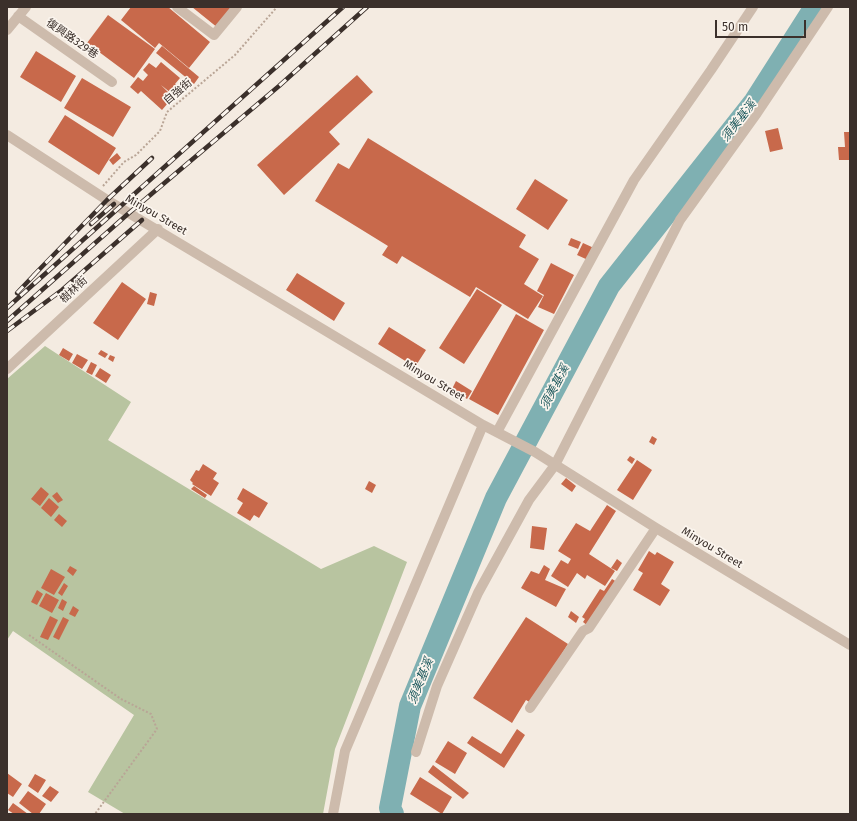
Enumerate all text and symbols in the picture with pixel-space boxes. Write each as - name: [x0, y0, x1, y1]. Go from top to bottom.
- scale bar: [717, 12, 808, 38]
- street label: 復興路329巷: [43, 16, 101, 62]
- text: 50 m: [722, 20, 748, 34]
- street label: 自強街: [161, 76, 195, 108]
- water label: 須美基溪: [719, 98, 759, 144]
- street label: Minyou Street: [123, 192, 189, 238]
- street label: 樹林街: [57, 274, 91, 306]
- street label: Minyou Street: [401, 358, 467, 404]
- water label: 須美基溪: [537, 362, 573, 412]
- street label: Minyou Street: [679, 525, 745, 571]
- water label: 須美基溪: [405, 656, 437, 706]

